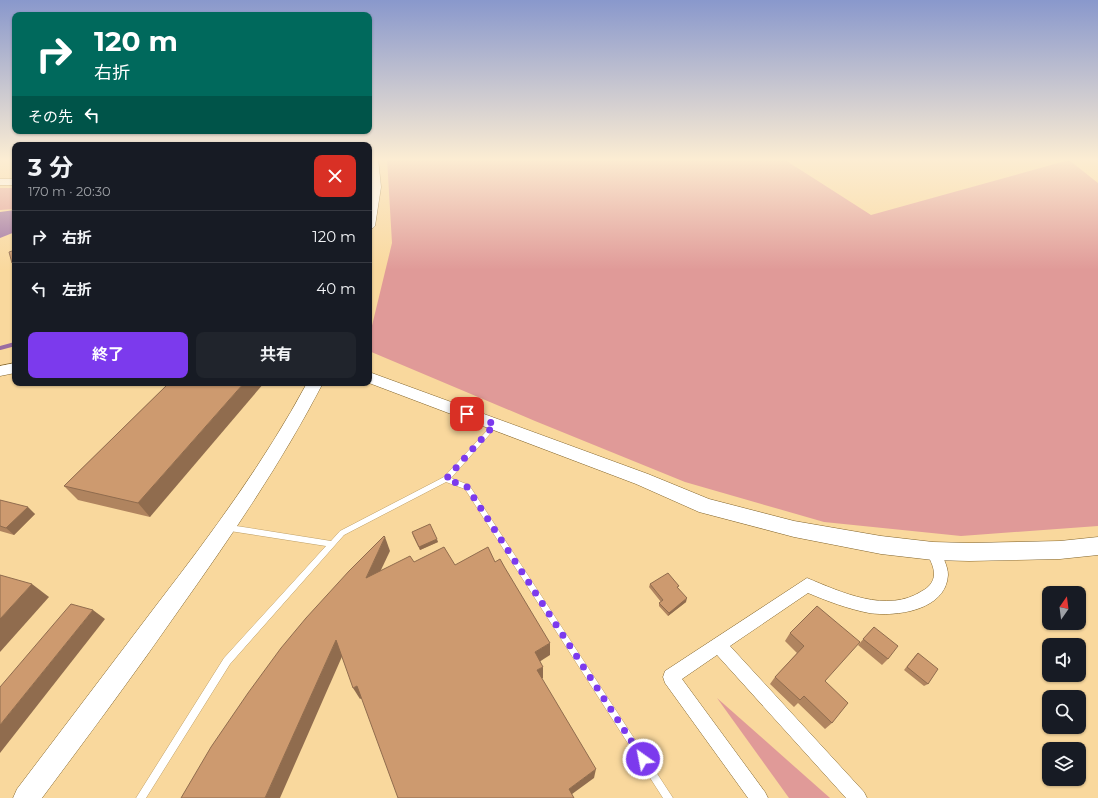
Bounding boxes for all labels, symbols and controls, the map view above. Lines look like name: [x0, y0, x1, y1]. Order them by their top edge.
text: 120 m: [94, 24, 178, 58]
icon: right: [28, 28, 80, 80]
text: 右折: [94, 62, 130, 84]
icon: left: [81, 104, 103, 126]
text: その先: [28, 107, 73, 126]
text: 3 分: [28, 153, 73, 182]
button: close: [314, 155, 356, 197]
text: 170 m · 20:30: [28, 183, 111, 199]
icon: right: [28, 226, 50, 248]
text: 120 m: [312, 227, 356, 246]
text: 右折: [62, 228, 92, 247]
icon: left: [28, 278, 50, 300]
text: 40 m: [316, 279, 356, 298]
text: 左折: [62, 280, 92, 299]
button: 終了: [28, 332, 188, 378]
button: 共有: [196, 332, 356, 378]
pin: [450, 397, 484, 431]
icon: arrive: [456, 403, 478, 425]
north arrow: [1042, 586, 1086, 630]
map controls: [1042, 586, 1086, 786]
button: sound: [1042, 638, 1086, 682]
button: search: [1042, 690, 1086, 734]
position arrow: [622, 738, 664, 780]
button: layers: [1042, 742, 1086, 786]

